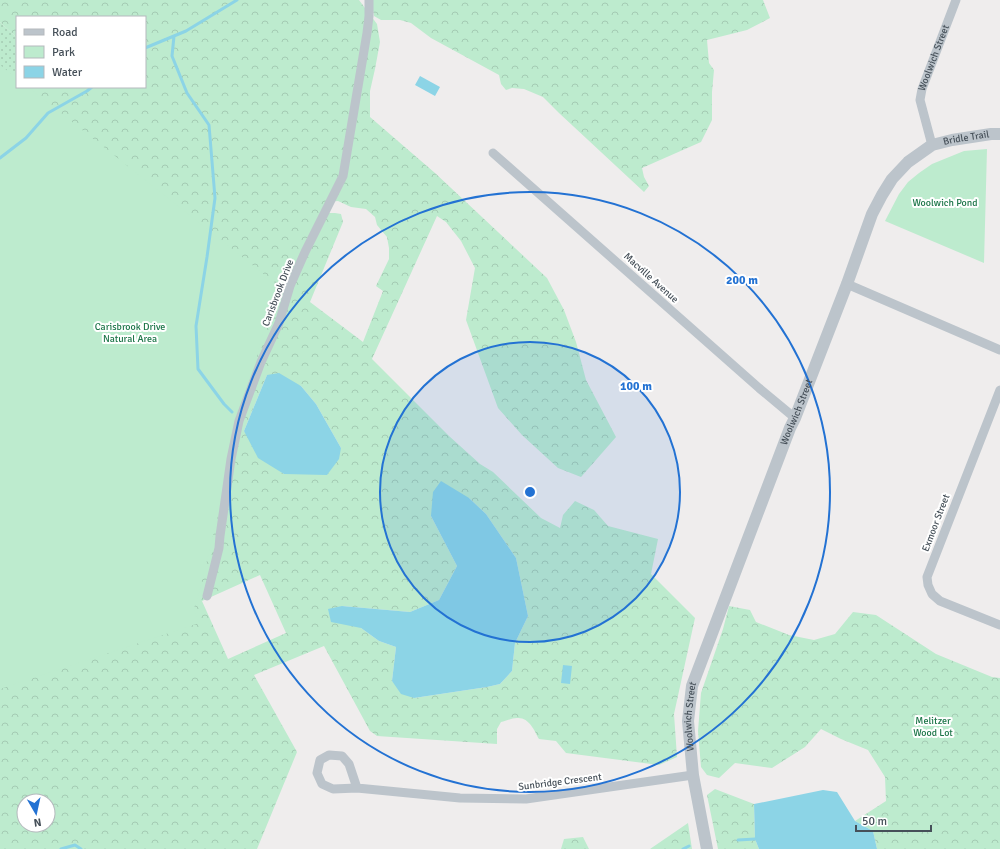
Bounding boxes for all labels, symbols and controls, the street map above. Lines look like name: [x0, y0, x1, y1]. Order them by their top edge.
legend: [16, 16, 146, 88]
street label: Woolwich Street: [916, 23, 952, 93]
text: Road: [52, 25, 78, 40]
text: Park: [52, 45, 75, 60]
text: Water: [52, 65, 83, 80]
street label: Bridle Trail: [942, 128, 990, 148]
park label: Woolwich Pond: [912, 197, 978, 209]
street label: Macville Avenue: [621, 250, 681, 306]
street label: Carisbrook Drive: [260, 258, 296, 328]
text: 200 m: [726, 273, 758, 288]
park label: Carisbrook Drive Natural Area: [95, 321, 165, 345]
street label: Woolwich Street: [778, 377, 816, 447]
text: 100 m: [620, 379, 652, 394]
centre of rings: [523, 485, 537, 499]
street label: Exmoor Street: [920, 492, 953, 553]
street label: Woolwich Street: [682, 679, 699, 752]
park label: Melitzer Wood Lot: [913, 715, 953, 739]
street label: Sunbridge Crescent: [518, 771, 603, 793]
north arrow: [16, 793, 56, 833]
scale bar: [856, 807, 931, 833]
text: 50 m: [862, 814, 887, 829]
text: N: [33, 815, 42, 829]

